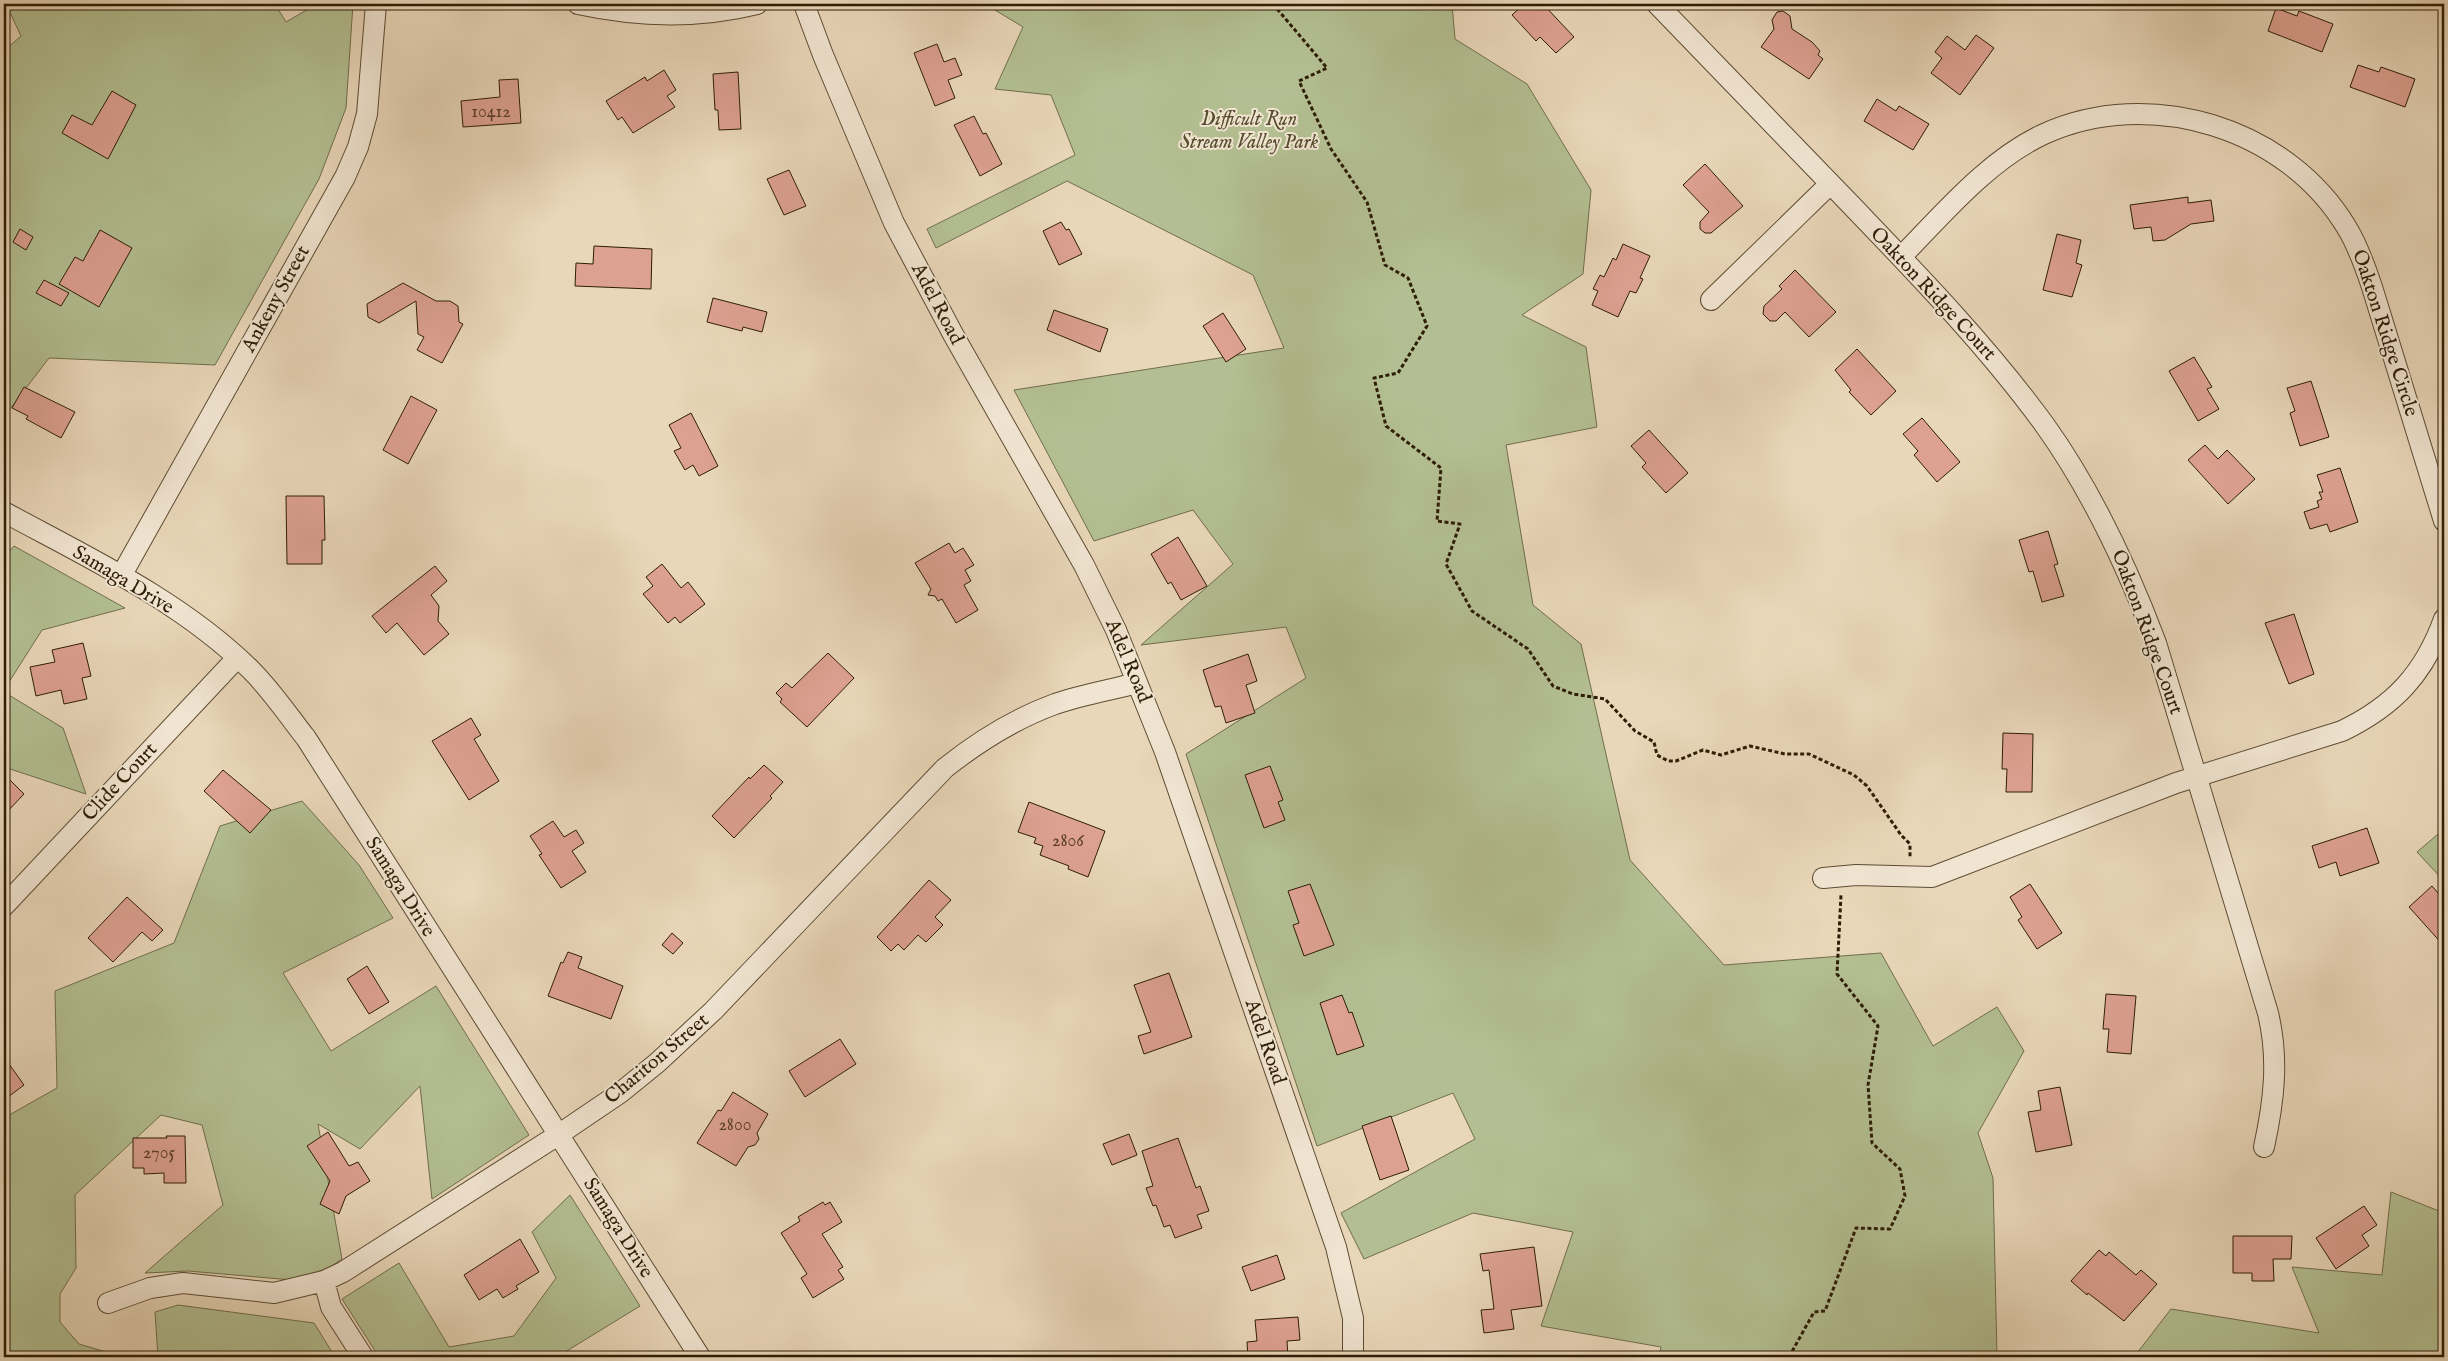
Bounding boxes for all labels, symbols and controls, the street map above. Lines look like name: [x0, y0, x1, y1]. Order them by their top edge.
house number: 10412: [471, 101, 511, 124]
park label: Difficult Run Stream Valley Park: [1180, 107, 1318, 155]
street label: Oakton Ridge Court: [1865, 222, 2001, 366]
street label: Ankeny Street: [236, 241, 316, 358]
street label: Oakton Ridge Circle: [2346, 246, 2424, 420]
street label: Adel Road: [905, 258, 969, 349]
street label: Samaga Drive: [68, 540, 178, 620]
street label: Oakton Ridge Court: [2106, 546, 2188, 718]
street label: Adel Road: [1099, 614, 1157, 707]
street label: Clide Court: [77, 737, 163, 827]
house number: 2806: [1052, 830, 1084, 853]
street label: Samaga Drive: [359, 832, 441, 942]
street label: Adel Road: [1238, 995, 1291, 1088]
street label: Chariton Street: [600, 1008, 714, 1110]
house number: 2800: [718, 1114, 752, 1137]
house number: 2705: [143, 1142, 175, 1165]
street label: Samaga Drive: [577, 1173, 659, 1283]

